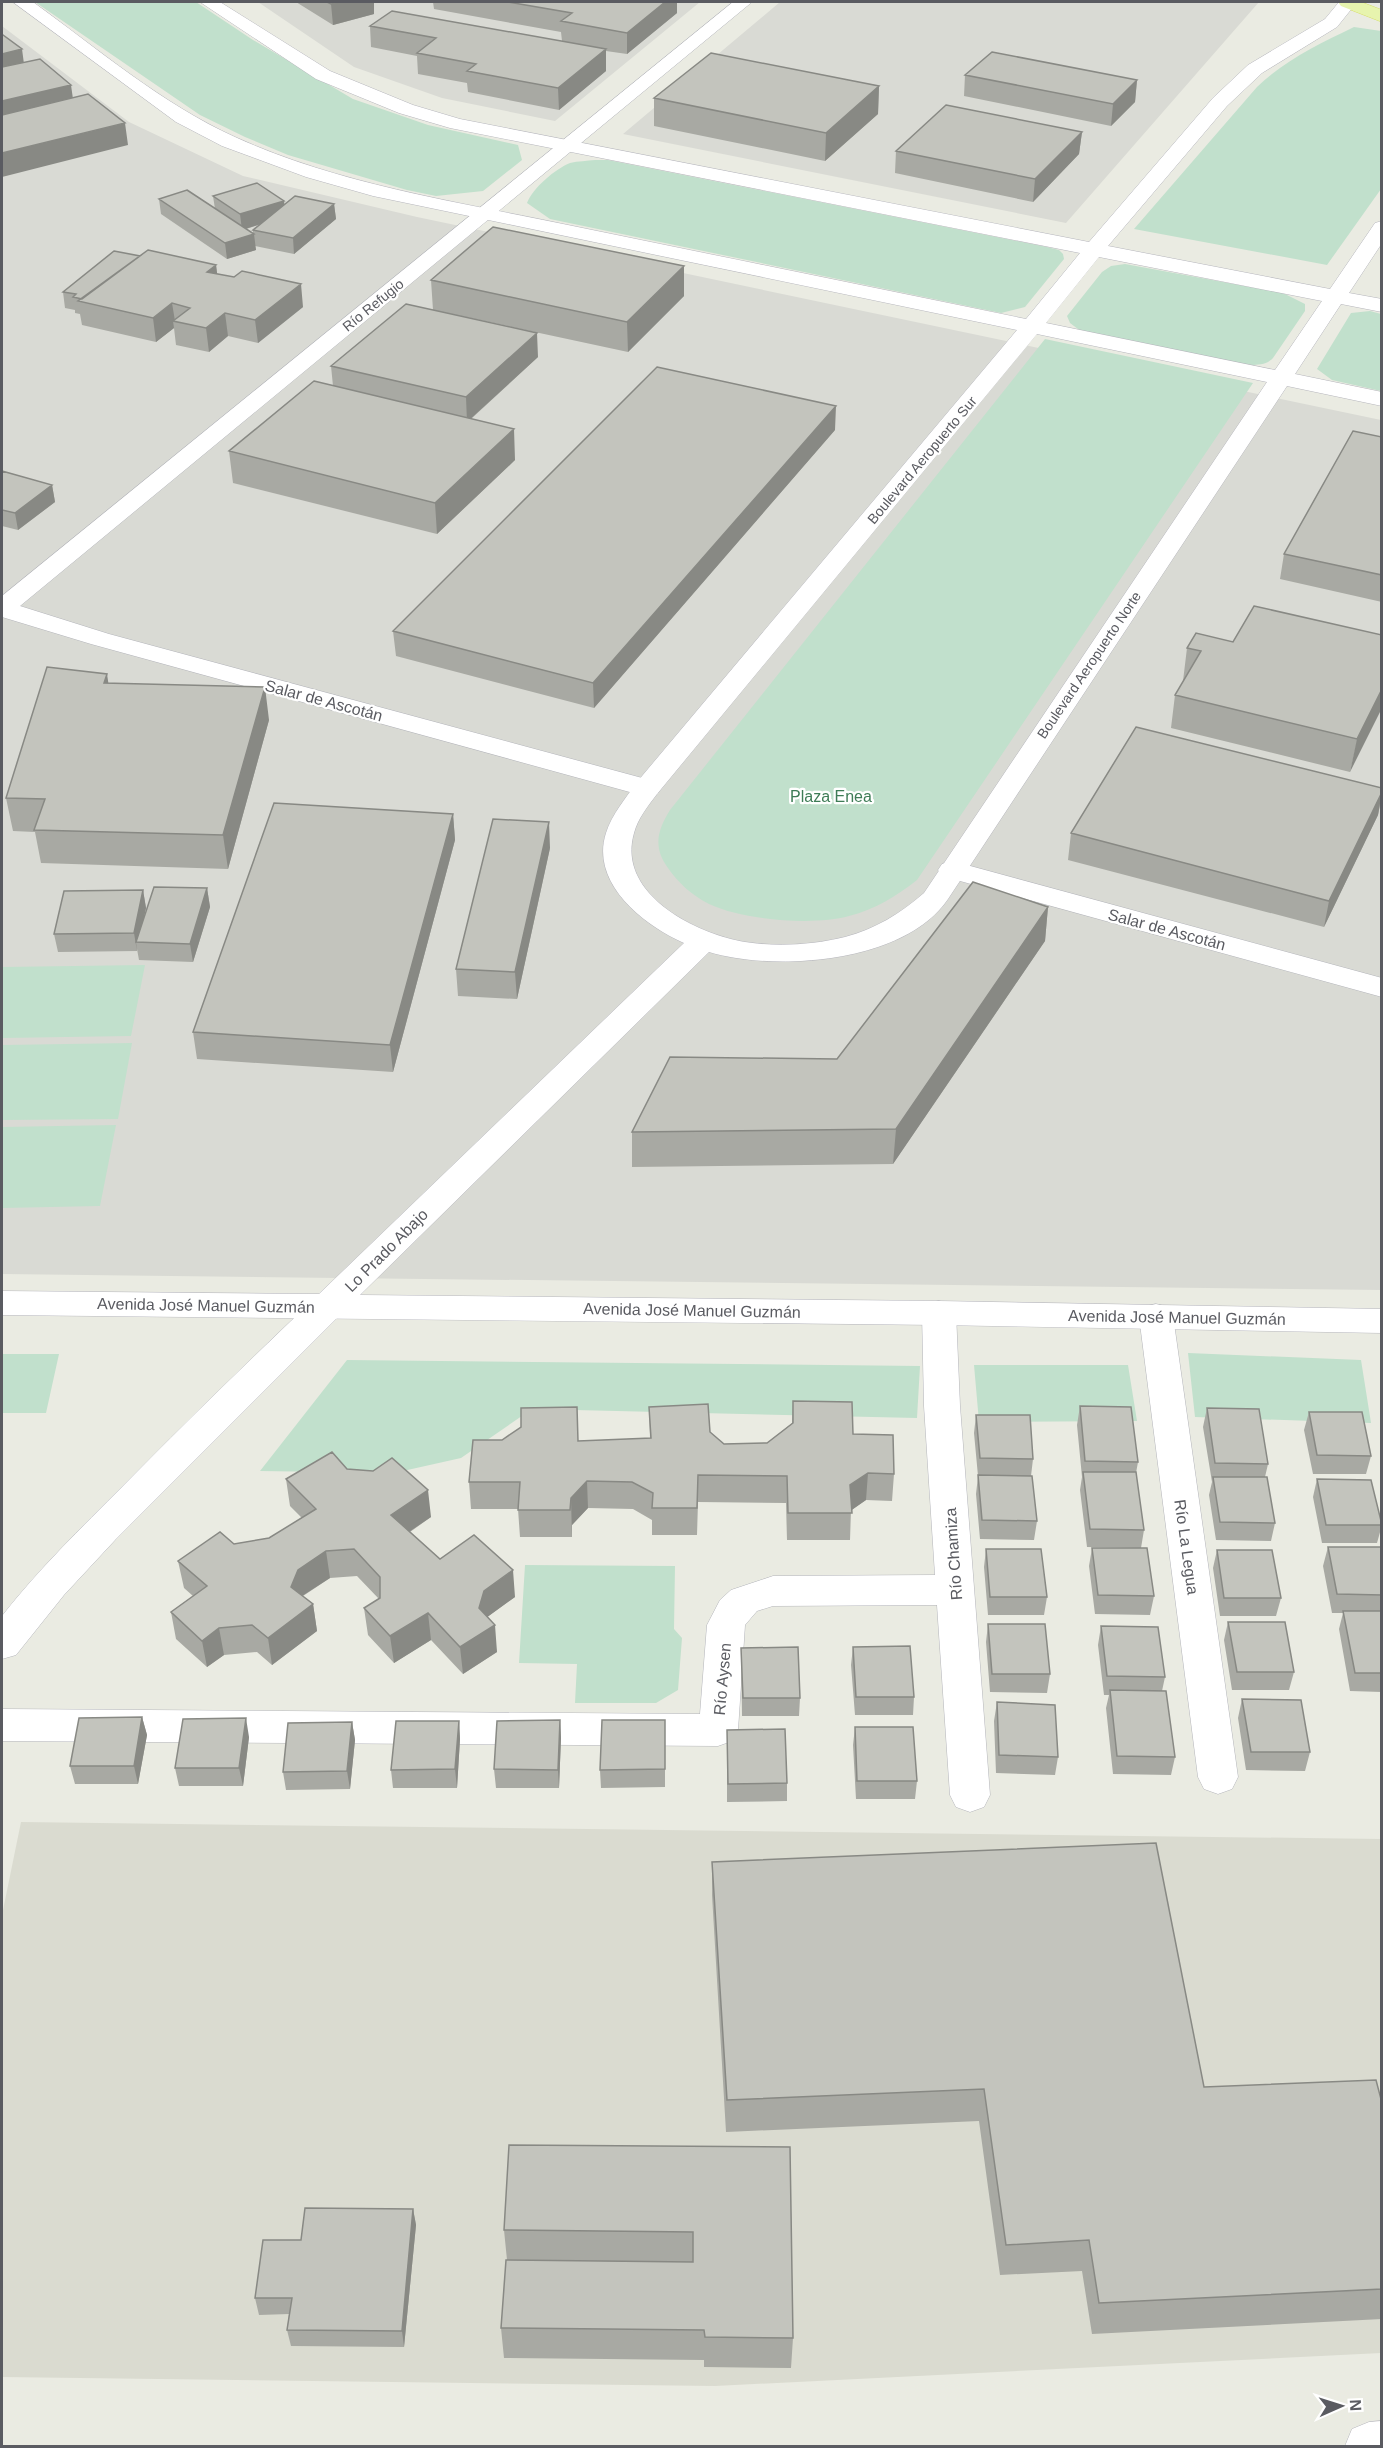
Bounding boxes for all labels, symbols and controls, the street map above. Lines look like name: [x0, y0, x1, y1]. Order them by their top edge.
street label: Río Refugio: [339, 275, 407, 334]
street label: Boulevard Aeropuerto Sur: [864, 393, 980, 527]
street label: Boulevard Aeropuerto Norte: [1034, 588, 1144, 741]
street label: Salar de Ascotán: [263, 677, 384, 724]
park label: Plaza Enea: [790, 788, 872, 805]
street label: Salar de Ascotán: [1106, 906, 1227, 953]
street label: Lo Prado Abajo: [342, 1206, 431, 1295]
street label: Avenida José Manuel Guzmán: [97, 1295, 315, 1316]
street label: Avenida José Manuel Guzmán: [583, 1300, 801, 1321]
street label: Avenida José Manuel Guzmán: [1068, 1307, 1286, 1328]
street label: Río La Legua: [1171, 1498, 1202, 1596]
street label: Río Chamiza: [942, 1507, 965, 1601]
street label: Río Aysen: [711, 1642, 734, 1716]
north arrow: [1311, 2376, 1371, 2436]
text: N: [1347, 2399, 1364, 2411]

